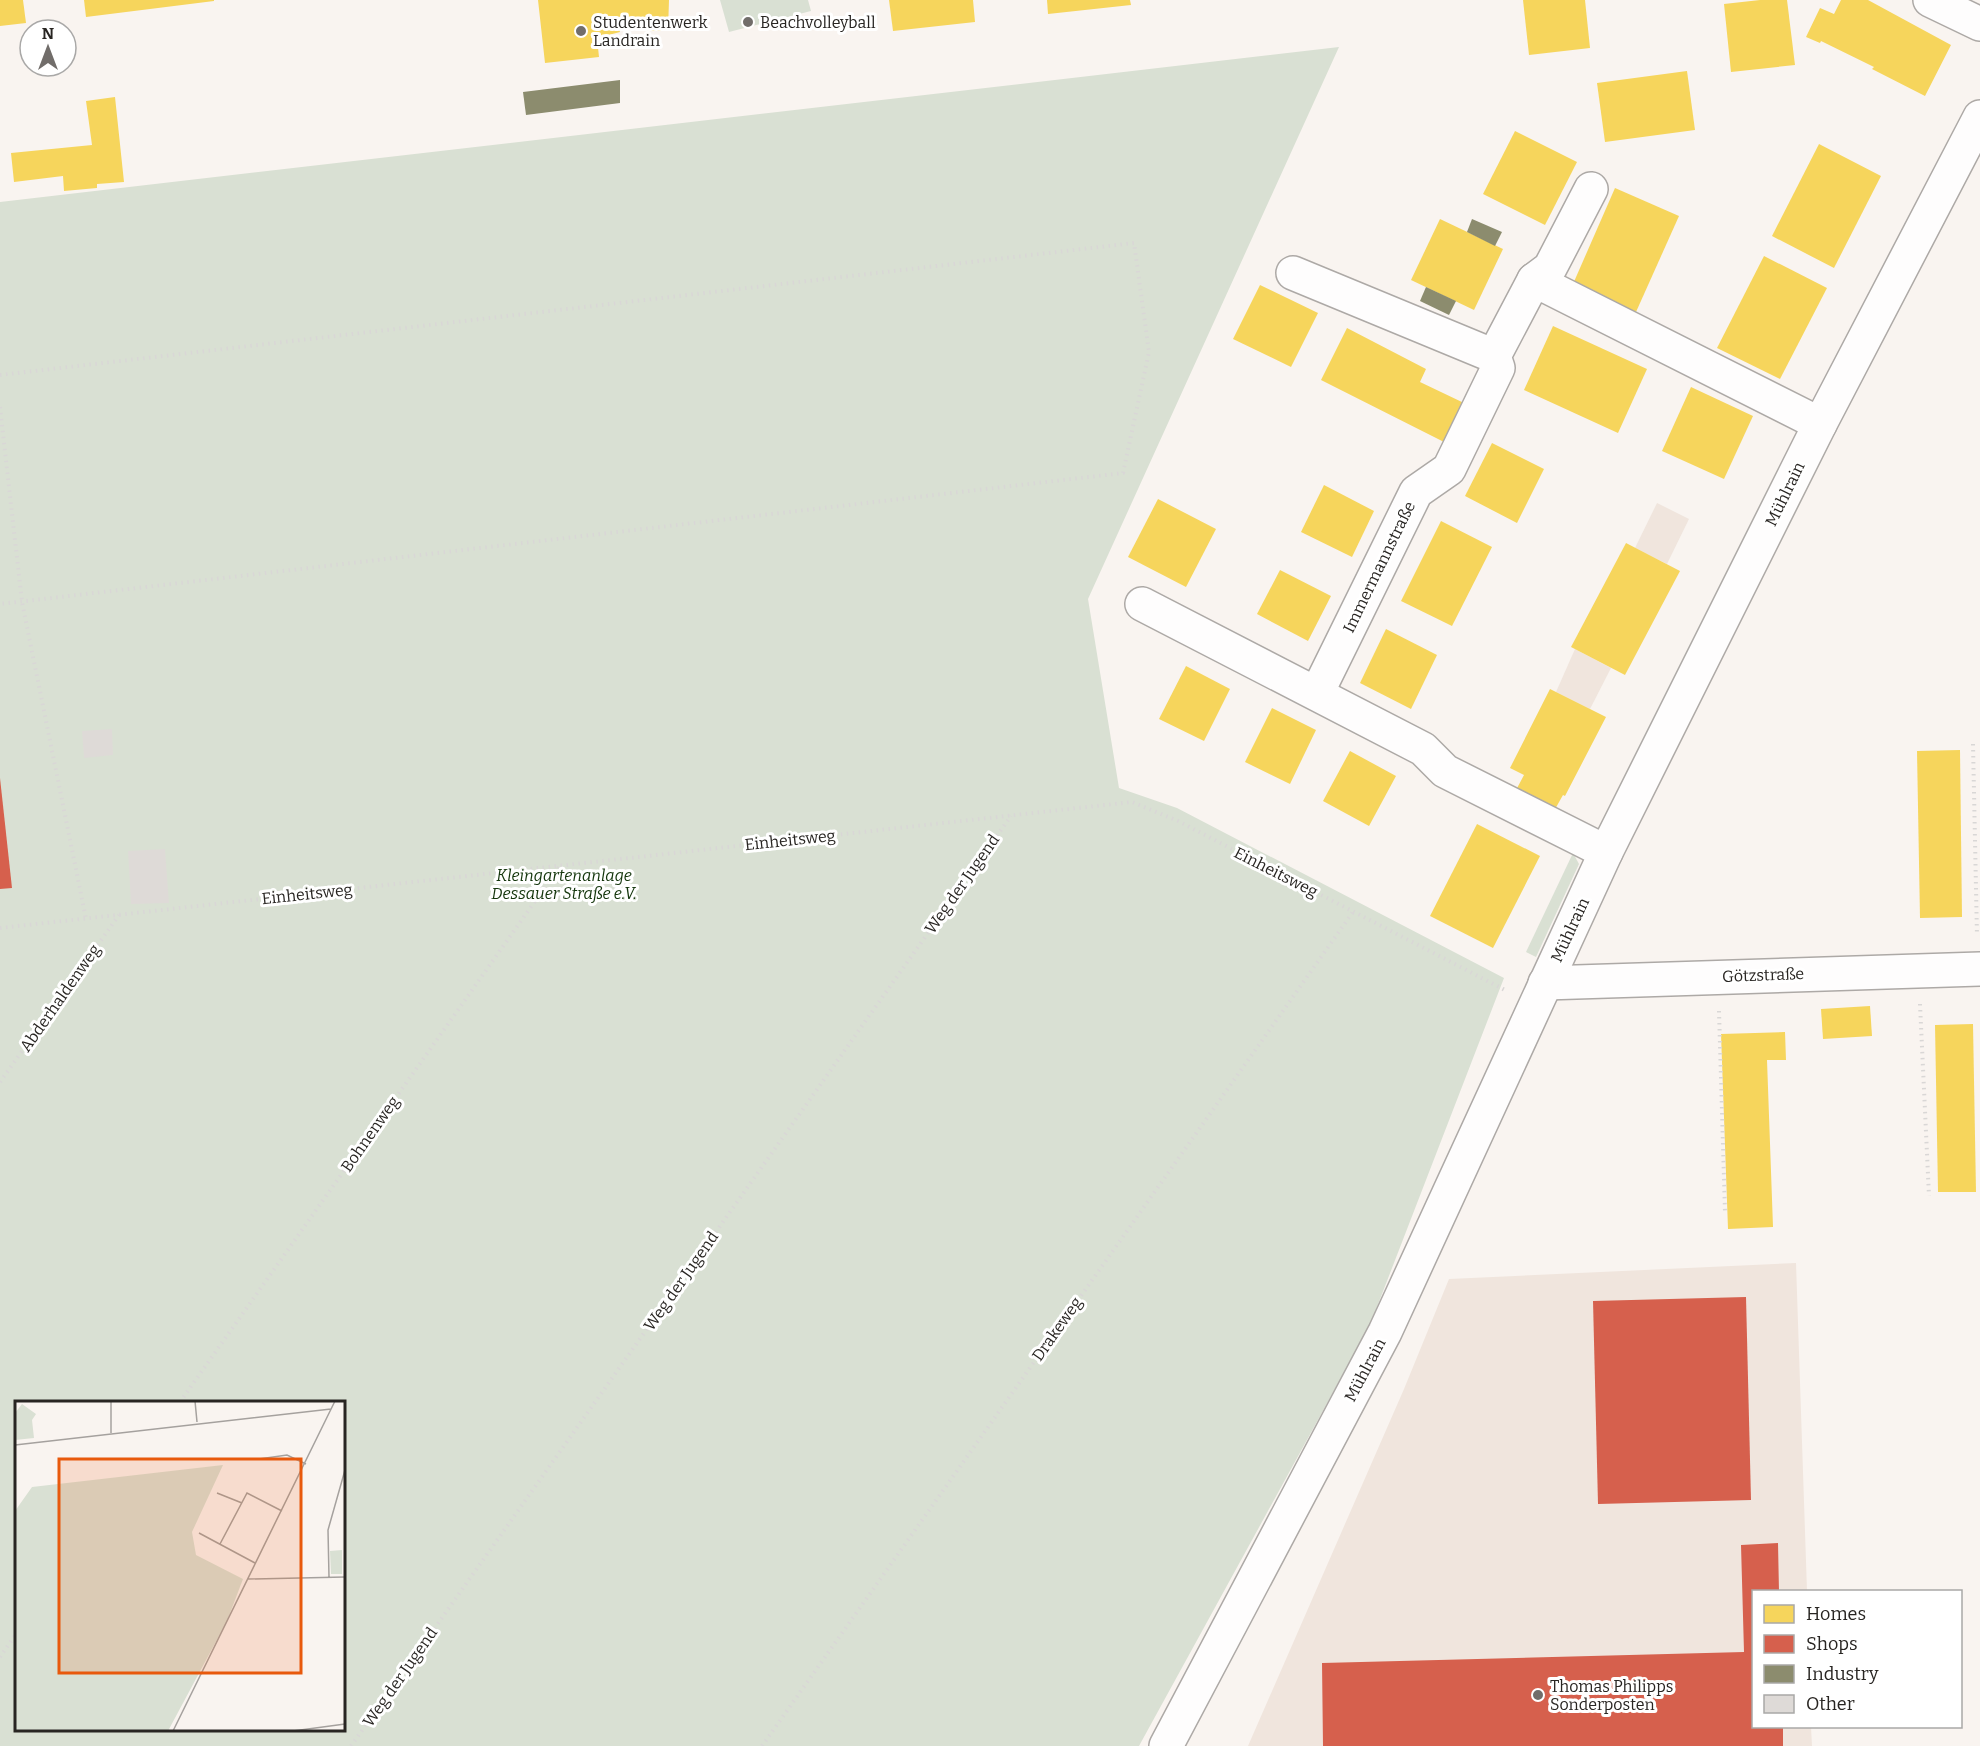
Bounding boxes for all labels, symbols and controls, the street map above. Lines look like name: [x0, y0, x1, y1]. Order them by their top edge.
place label: Studentenwerk Landrain: [593, 13, 708, 50]
place label: Beachvolleyball: [760, 13, 876, 32]
marker: Beachvolleyball: [741, 15, 755, 29]
north arrow: [18, 18, 78, 78]
text: N: [42, 24, 54, 43]
marker: Studentenwerk Landrain: [574, 24, 588, 38]
street label: Mühlrain: [1761, 459, 1809, 529]
street label: Immermannstraße: [1339, 498, 1419, 636]
street label: Einheitsweg: [744, 826, 836, 854]
street label: Weg der Jugend: [921, 830, 1004, 937]
street label: Einheitsweg: [1231, 843, 1321, 901]
park label: Kleingartenanlage Dessauer Straße e.V.: [491, 866, 637, 903]
street label: Einheitsweg: [261, 880, 353, 908]
street label: Mühlrain: [1547, 895, 1593, 965]
street label: Abderhaldenweg: [16, 941, 104, 1055]
street label: Götzstraße: [1722, 964, 1804, 986]
street label: Bohnenweg: [337, 1092, 403, 1176]
street label: Weg der Jugend: [640, 1227, 723, 1334]
street label: Drakeweg: [1028, 1293, 1086, 1365]
street label: Mühlrain: [1340, 1335, 1390, 1405]
inset map: [15, 1401, 345, 1731]
legend: [1752, 1590, 1962, 1728]
text: Homes: [1806, 1603, 1866, 1625]
street label: Weg der Jugend: [359, 1623, 442, 1730]
text: Shops: [1806, 1633, 1858, 1655]
text: Industry: [1806, 1663, 1879, 1685]
place label: Thomas Philipps Sonderposten: [1550, 1677, 1673, 1714]
marker: Thomas Philipps Sonderposten: [1531, 1688, 1545, 1702]
text: Other: [1806, 1693, 1855, 1715]

